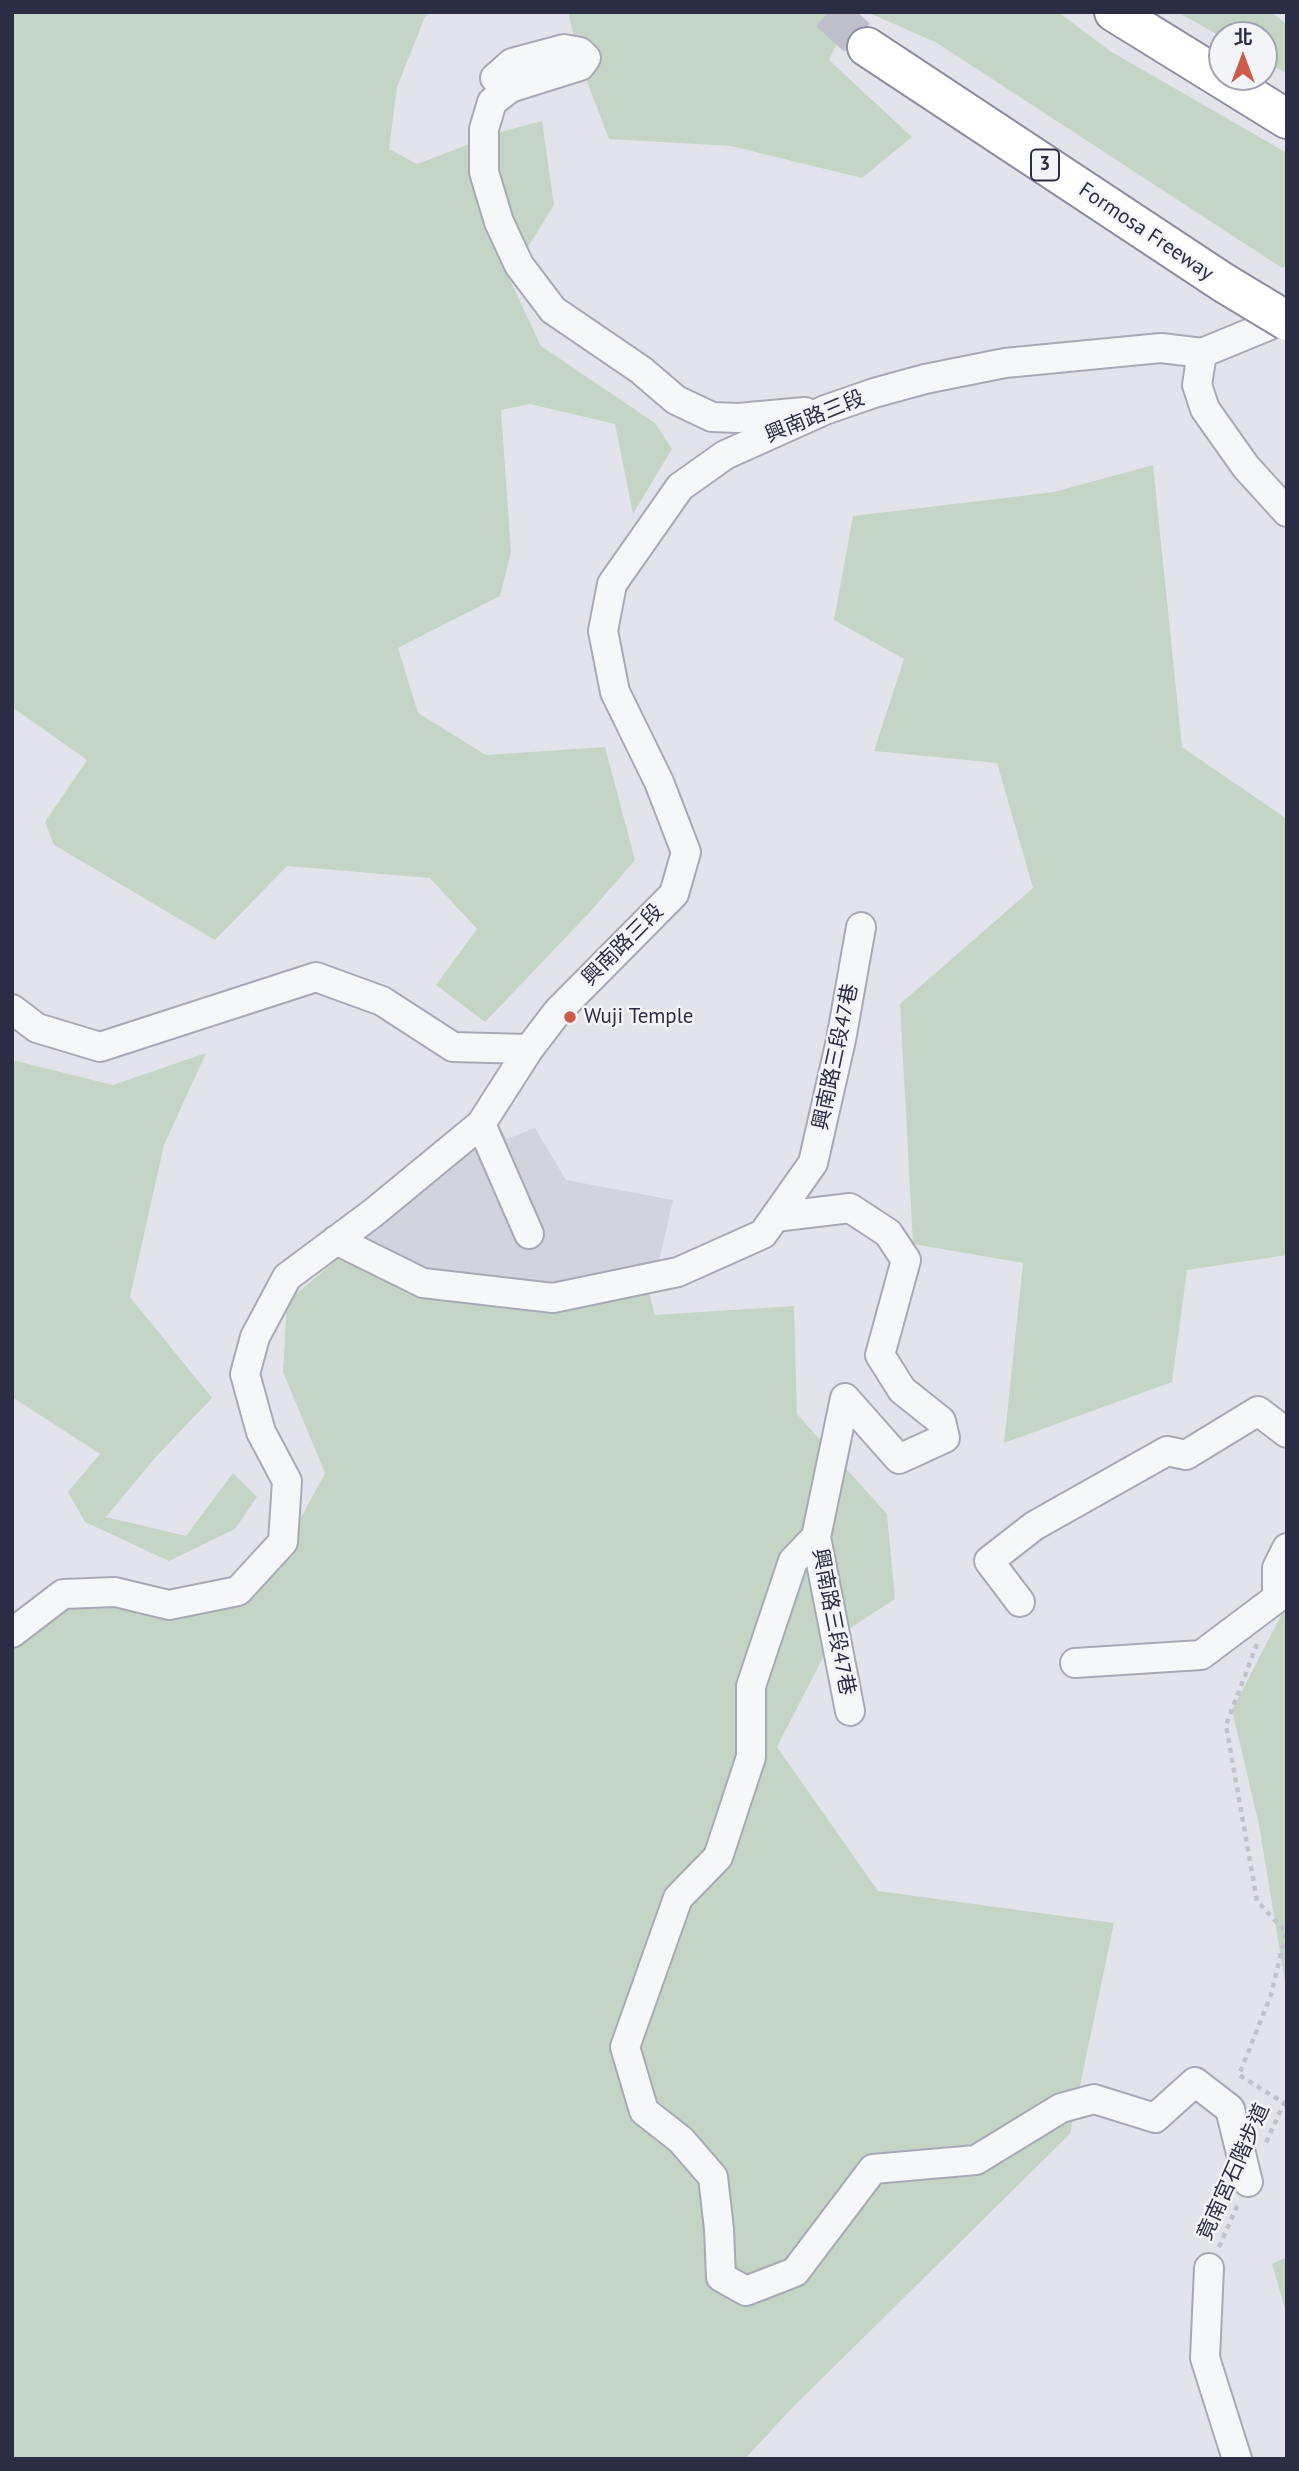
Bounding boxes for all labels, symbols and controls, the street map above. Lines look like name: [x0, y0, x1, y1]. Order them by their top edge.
north arrow: [1208, 21, 1278, 91]
text: 北: [1233, 25, 1253, 49]
road number: 3: [1031, 150, 1059, 181]
street label: Formosa Freeway: [1074, 178, 1218, 286]
street label: 興南路三段: [762, 386, 868, 448]
street label: 興南路三段: [577, 899, 669, 991]
street label: 興南路三段47巷: [808, 982, 864, 1132]
place label: Wuji Temple: [584, 1004, 694, 1030]
marker: Wuji Temple: [562, 1009, 578, 1025]
street label: 興南路三段47巷: [806, 1547, 860, 1697]
street label: 竟南宮石階步道: [1193, 2100, 1275, 2244]

